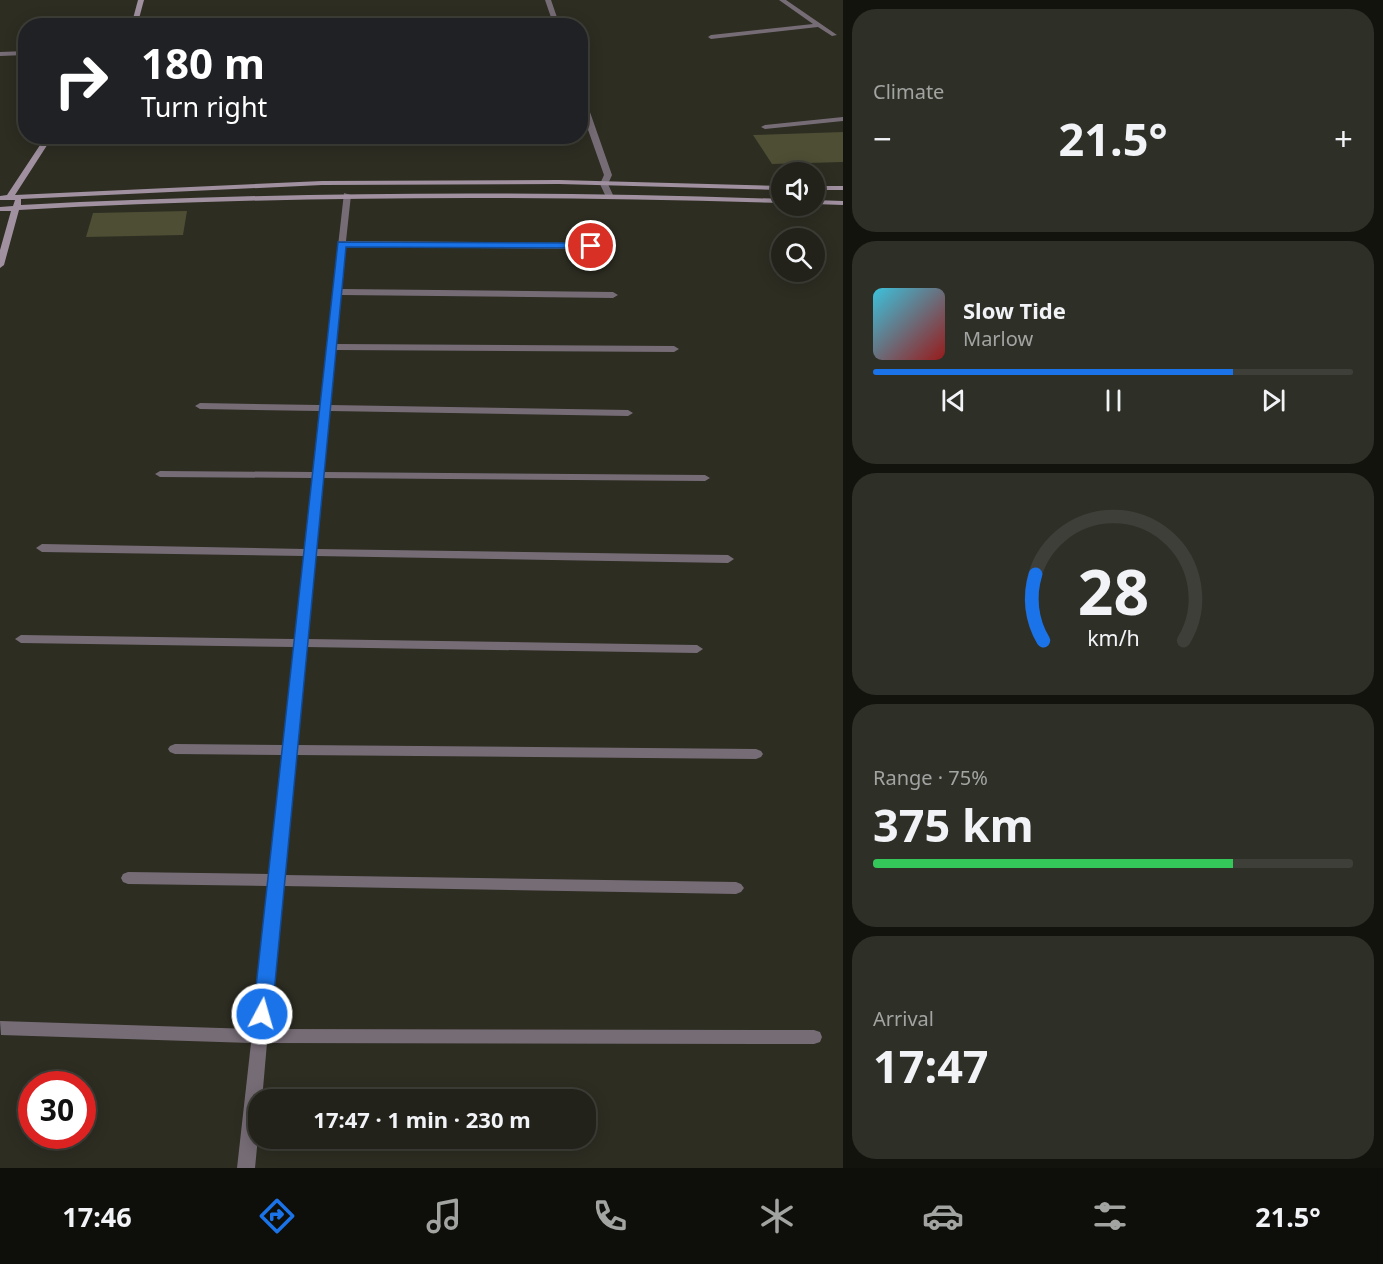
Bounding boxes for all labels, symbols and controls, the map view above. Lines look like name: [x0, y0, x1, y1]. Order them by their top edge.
text: 180 m: [141, 34, 265, 91]
icon: right: [42, 42, 120, 120]
text: Climate: [873, 78, 944, 105]
text: Turn right: [141, 88, 267, 125]
text: 21.5°: [1059, 108, 1167, 169]
text: −: [873, 116, 892, 161]
text: +: [1334, 116, 1353, 161]
map controls: [771, 162, 825, 282]
button: sound: [771, 162, 825, 216]
pin: [565, 220, 616, 271]
button: search: [771, 228, 825, 282]
icon: arrive: [574, 229, 607, 262]
text: Slow Tide: [963, 295, 1066, 325]
text: Marlow: [963, 325, 1033, 352]
icon: previous: [937, 384, 970, 417]
icon: pause: [1097, 384, 1130, 417]
icon: next: [1257, 384, 1290, 417]
text: 28: [1077, 548, 1149, 633]
text: km/h: [1087, 623, 1139, 652]
text: Range · 75%: [873, 764, 988, 791]
text: 375 km: [873, 794, 1034, 855]
position arrow: [230, 982, 294, 1046]
text: Arrival: [873, 1005, 934, 1032]
text: 17:47: [873, 1035, 989, 1096]
speed limit sign: 30: [18, 1071, 96, 1149]
text: 17:47 · 1 min · 230 m: [313, 1104, 531, 1134]
icon: directions: [256, 1195, 298, 1237]
icon: music: [423, 1195, 465, 1237]
icon: phone: [589, 1195, 631, 1237]
icon: climate: [756, 1195, 798, 1237]
icon: car: [922, 1195, 964, 1237]
icon: filters: [1089, 1195, 1131, 1237]
text: 17:46: [62, 1198, 132, 1235]
text: 21.5°: [1255, 1198, 1321, 1235]

